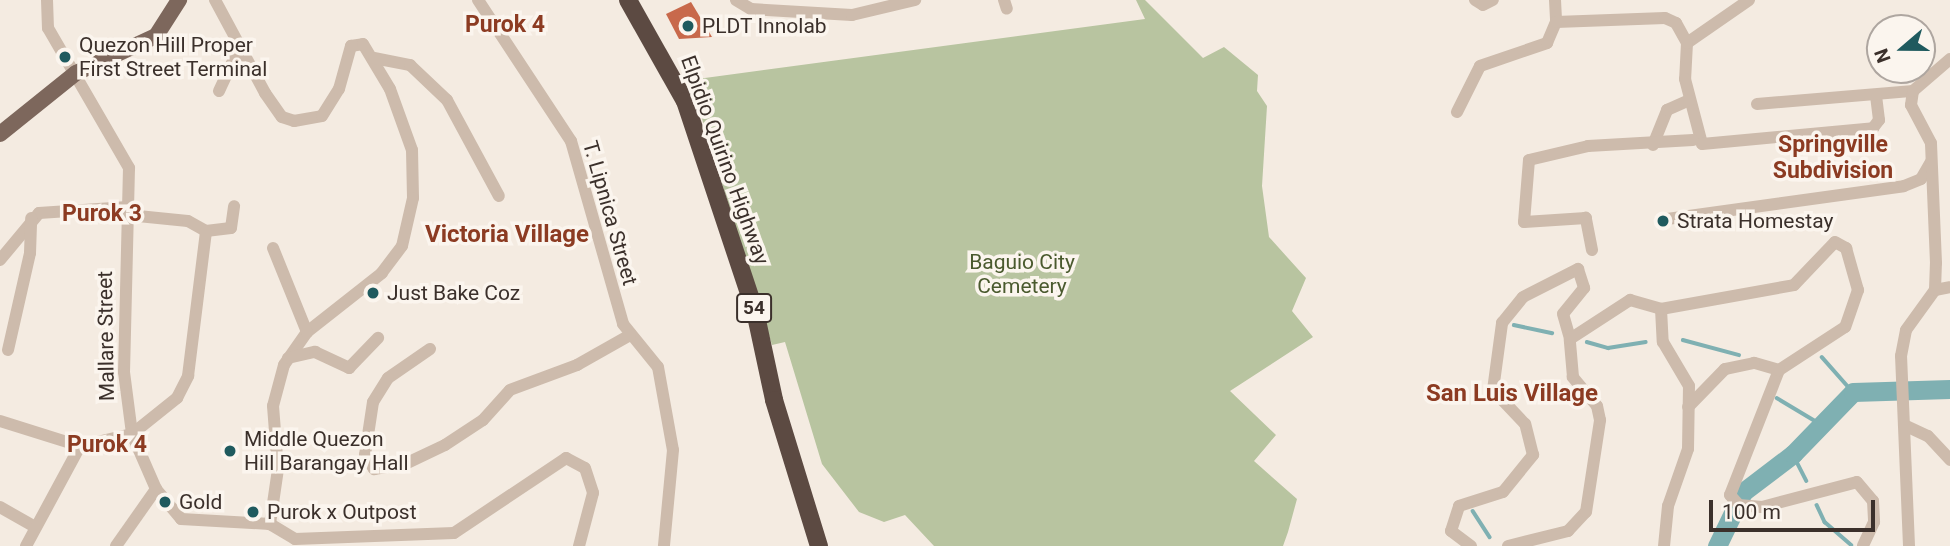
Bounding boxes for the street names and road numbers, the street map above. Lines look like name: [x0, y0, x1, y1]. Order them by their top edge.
street label: Elpidio Quirino Highway: [675, 52, 775, 268]
street label: T. Lipnica Street: [577, 138, 643, 288]
street label: Mallare Street: [92, 271, 120, 401]
road number: 54: [735, 292, 773, 324]

